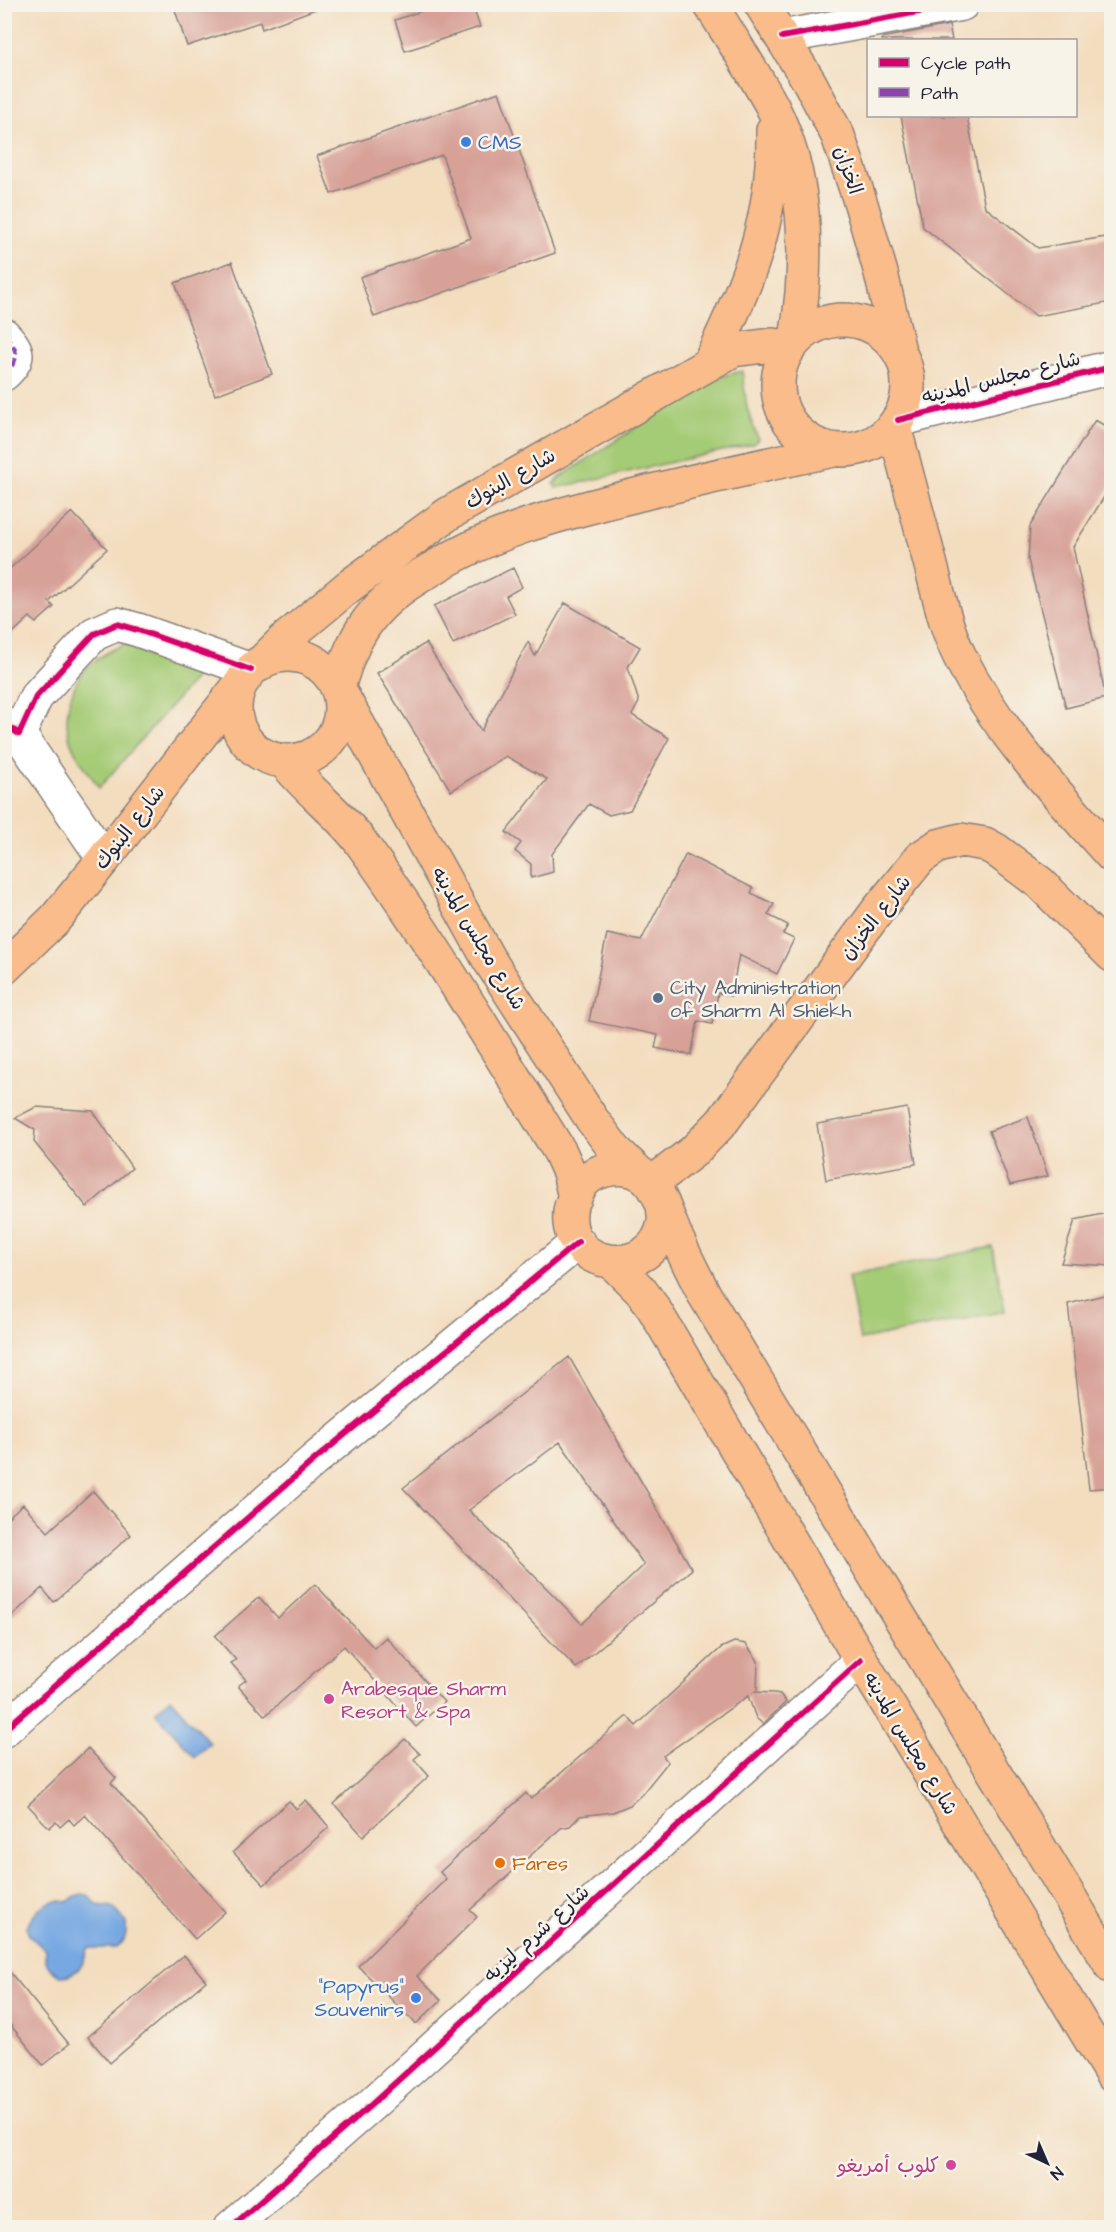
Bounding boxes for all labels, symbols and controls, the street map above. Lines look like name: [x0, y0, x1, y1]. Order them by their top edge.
legend: [867, 39, 1077, 117]
text: Cycle path: [921, 51, 1010, 77]
text: Path: [921, 81, 958, 106]
place label: CMS: [478, 129, 522, 157]
marker: CMS: [459, 135, 473, 149]
street label: الخزان: [827, 142, 869, 198]
street label: شارع مجلس المدينه: [919, 345, 1084, 411]
street label: شارع البنوك: [460, 442, 561, 516]
street label: شارع البنوك: [88, 779, 172, 876]
street label: شارع مجلس المدينه: [424, 862, 532, 1015]
street label: شارع الخزان: [834, 869, 918, 966]
place label: City Administration of Sharm Al Shiekh: [670, 974, 852, 1025]
marker: City Administration of Sharm Al Shiekh: [651, 991, 665, 1005]
street label: شارع مجلس المدينه: [856, 1667, 964, 1820]
place label: Arabesque Sharm Resort & Spa: [341, 1675, 506, 1726]
marker: Arabesque Sharm Resort & Spa: [322, 1692, 336, 1706]
place label: Fares: [512, 1850, 568, 1878]
marker: Fares: [493, 1856, 507, 1870]
street label: شارع شرم ليزيه: [477, 1878, 597, 1990]
place label: "Papyrus" Souvenirs: [314, 1973, 404, 2024]
marker: "Papyrus" Souvenirs: [409, 1991, 423, 2005]
north arrow: [1017, 2133, 1077, 2193]
place label: كلوب أمريغو: [836, 2152, 939, 2180]
marker: كلوب أمريغو: [944, 2158, 958, 2172]
text: N: [1045, 2162, 1068, 2184]

